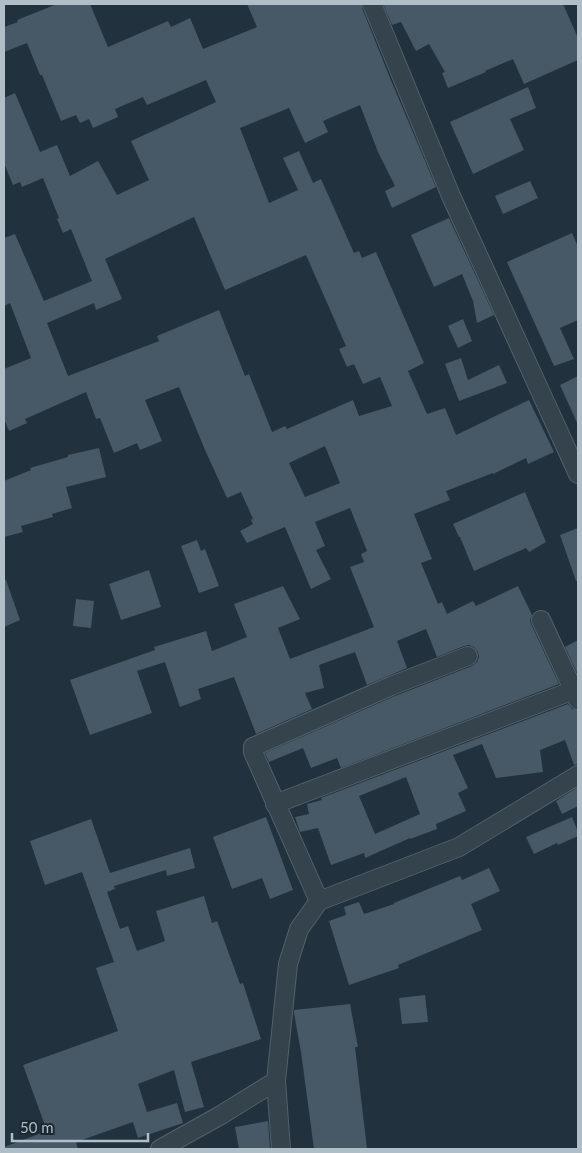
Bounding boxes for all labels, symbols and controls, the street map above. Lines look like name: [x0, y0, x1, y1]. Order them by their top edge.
scale bar: [12, 1110, 149, 1142]
text: 50 m: [20, 1118, 54, 1136]

